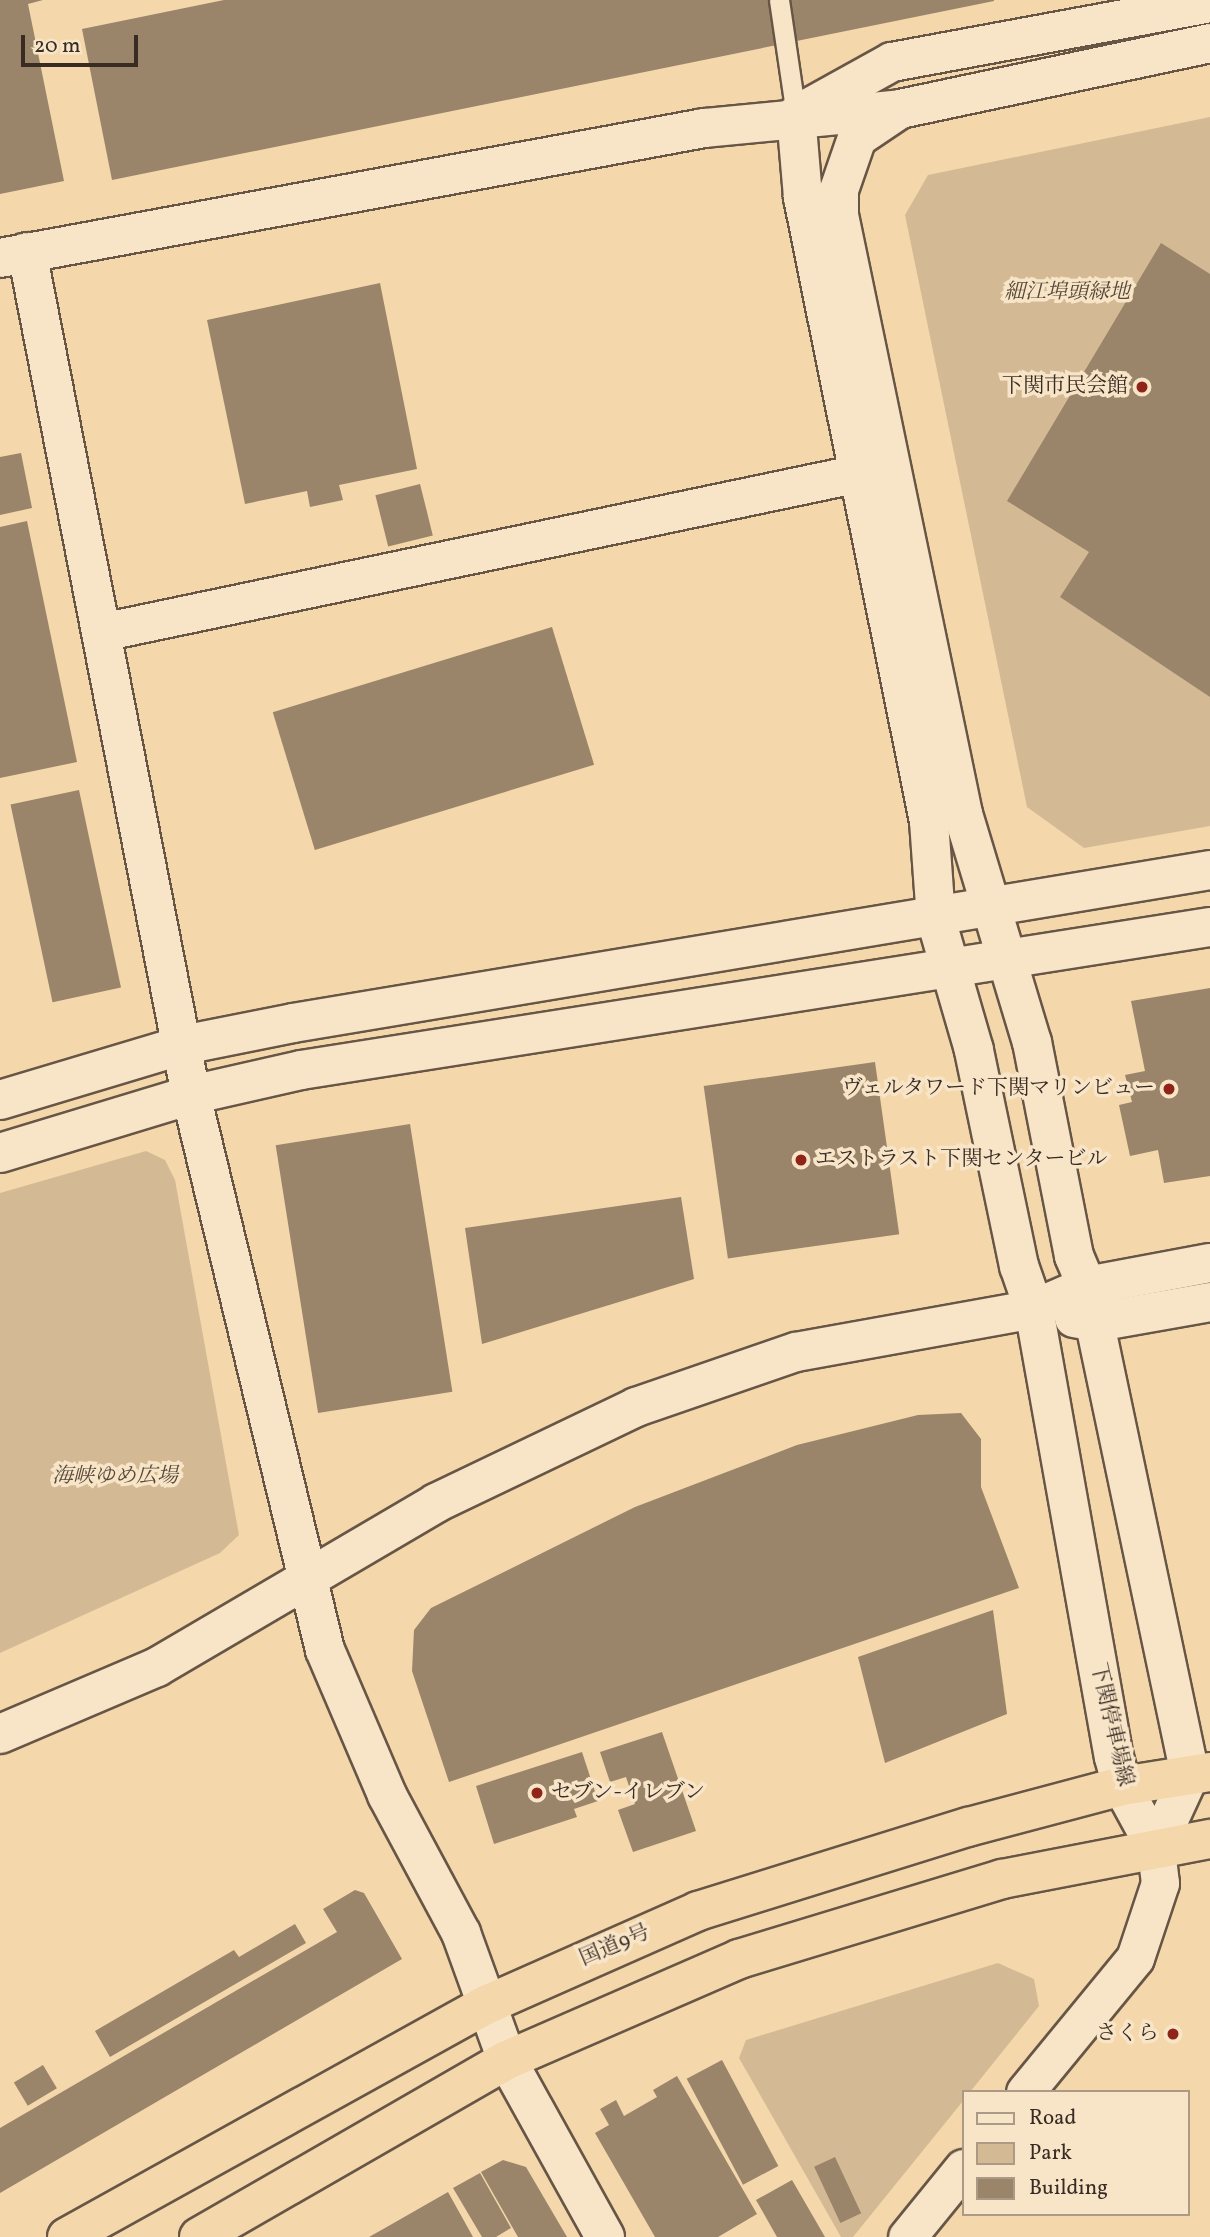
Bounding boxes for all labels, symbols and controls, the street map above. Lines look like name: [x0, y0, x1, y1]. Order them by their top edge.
scale bar: [24, 21, 142, 65]
text: 20 m: [34, 32, 80, 61]
park label: 細江埠頭緑地: [1004, 280, 1130, 306]
place label: 下関市民会館: [1002, 374, 1128, 400]
marker: 下関市民会館: [1134, 379, 1150, 395]
place label: ヴェルタワード下関マリンビュー: [840, 1076, 1155, 1102]
marker: ヴェルタワード下関マリンビュー: [1161, 1081, 1177, 1097]
place label: エストラスト下関センタービル: [815, 1147, 1109, 1173]
marker: エストラスト下関センタービル: [793, 1152, 809, 1168]
park label: 海峡ゆめ広場: [52, 1464, 178, 1490]
street label: 下関停車場線: [1085, 1661, 1137, 1789]
place label: セブン-イレブン: [551, 1780, 707, 1806]
marker: セブン-イレブン: [529, 1785, 545, 1801]
street label: 国道9号: [576, 1920, 654, 1972]
place label: さくら: [1096, 2021, 1159, 2047]
marker: さくら: [1165, 2026, 1181, 2042]
legend: [962, 2090, 1189, 2216]
text: Road: [1029, 2104, 1076, 2133]
text: Park: [1029, 2139, 1072, 2168]
text: Building: [1029, 2174, 1108, 2203]

